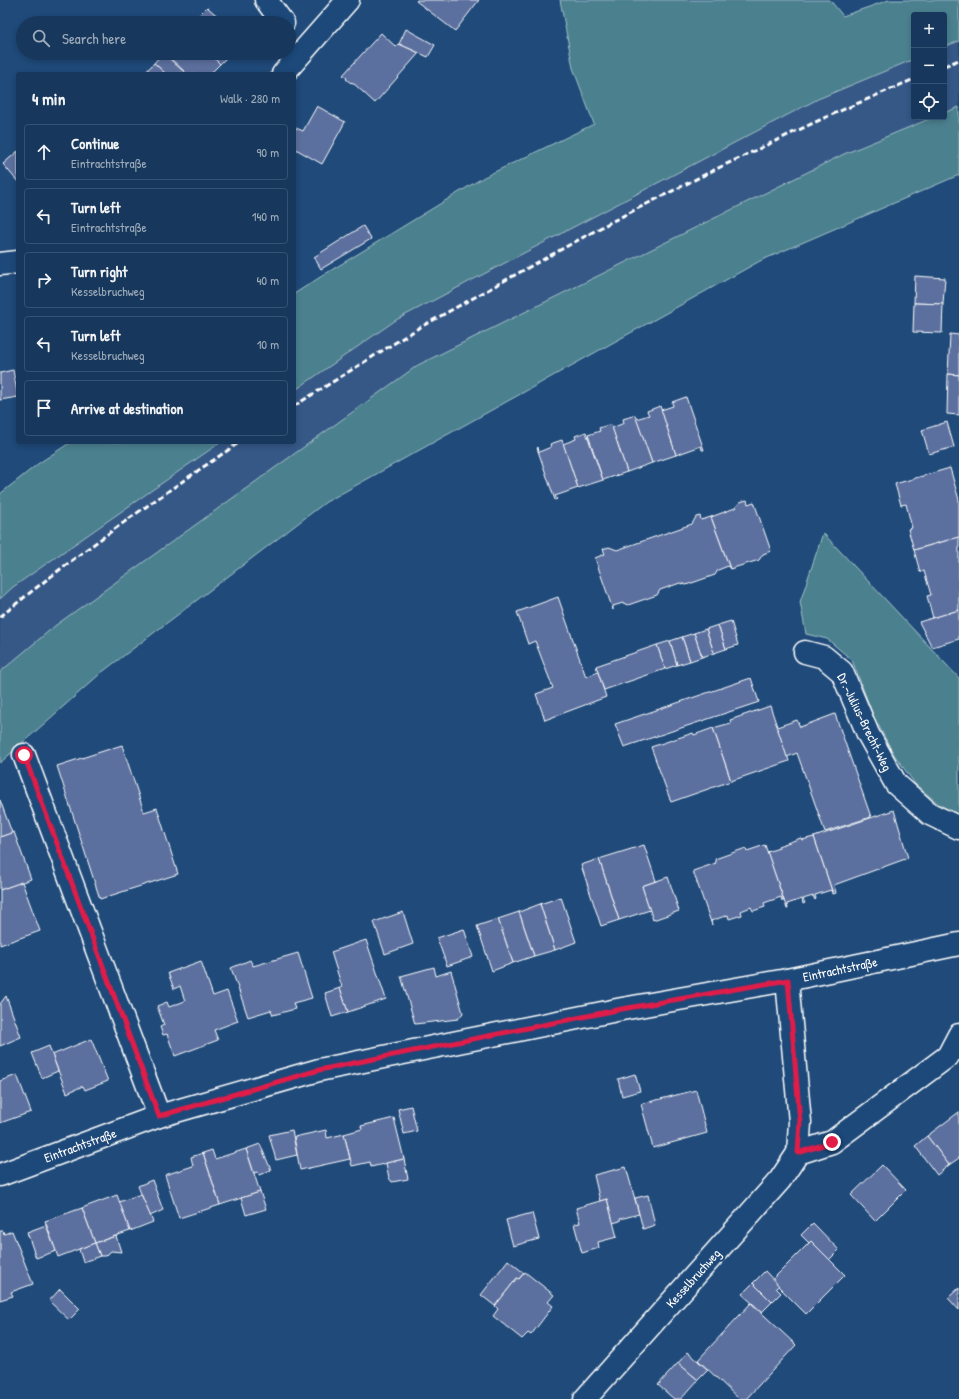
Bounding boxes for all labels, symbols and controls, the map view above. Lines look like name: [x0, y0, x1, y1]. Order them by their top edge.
map controls: [911, 12, 947, 120]
button: +: [911, 12, 947, 48]
search box: [16, 16, 296, 60]
icon: search: [30, 27, 52, 49]
text: Search here: [62, 28, 126, 49]
button: −: [911, 48, 947, 84]
button: locate: [911, 84, 947, 120]
text: 4 min: [32, 87, 65, 110]
text: Walk · 280 m: [220, 89, 280, 107]
text: Continue: [71, 133, 119, 154]
icon: ahead: [33, 141, 55, 163]
text: 90 m: [257, 143, 279, 161]
text: Eintrachtstraße: [71, 154, 147, 172]
text: Turn left: [71, 197, 121, 218]
icon: left: [33, 205, 55, 227]
text: 140 m: [252, 207, 279, 225]
text: Eintrachtstraße: [71, 218, 147, 236]
text: Turn right: [71, 261, 127, 282]
icon: right: [33, 269, 55, 291]
text: 40 m: [256, 271, 279, 289]
text: Kesselbruchweg: [71, 282, 145, 300]
text: Turn left: [71, 325, 121, 346]
icon: left: [33, 333, 55, 355]
text: 10 m: [257, 335, 279, 353]
text: Kesselbruchweg: [71, 346, 145, 364]
icon: arrive: [33, 397, 55, 419]
text: Arrive at destination: [71, 398, 183, 419]
street label: Dr.-Julius-Brecht-Weg: [833, 670, 897, 774]
route start: [15, 746, 33, 764]
street label: Eintrachtstraße: [801, 952, 879, 986]
street label: Eintrachtstraße: [41, 1124, 119, 1166]
route end: [823, 1133, 841, 1151]
street label: Kesselbruchweg: [662, 1244, 724, 1311]

